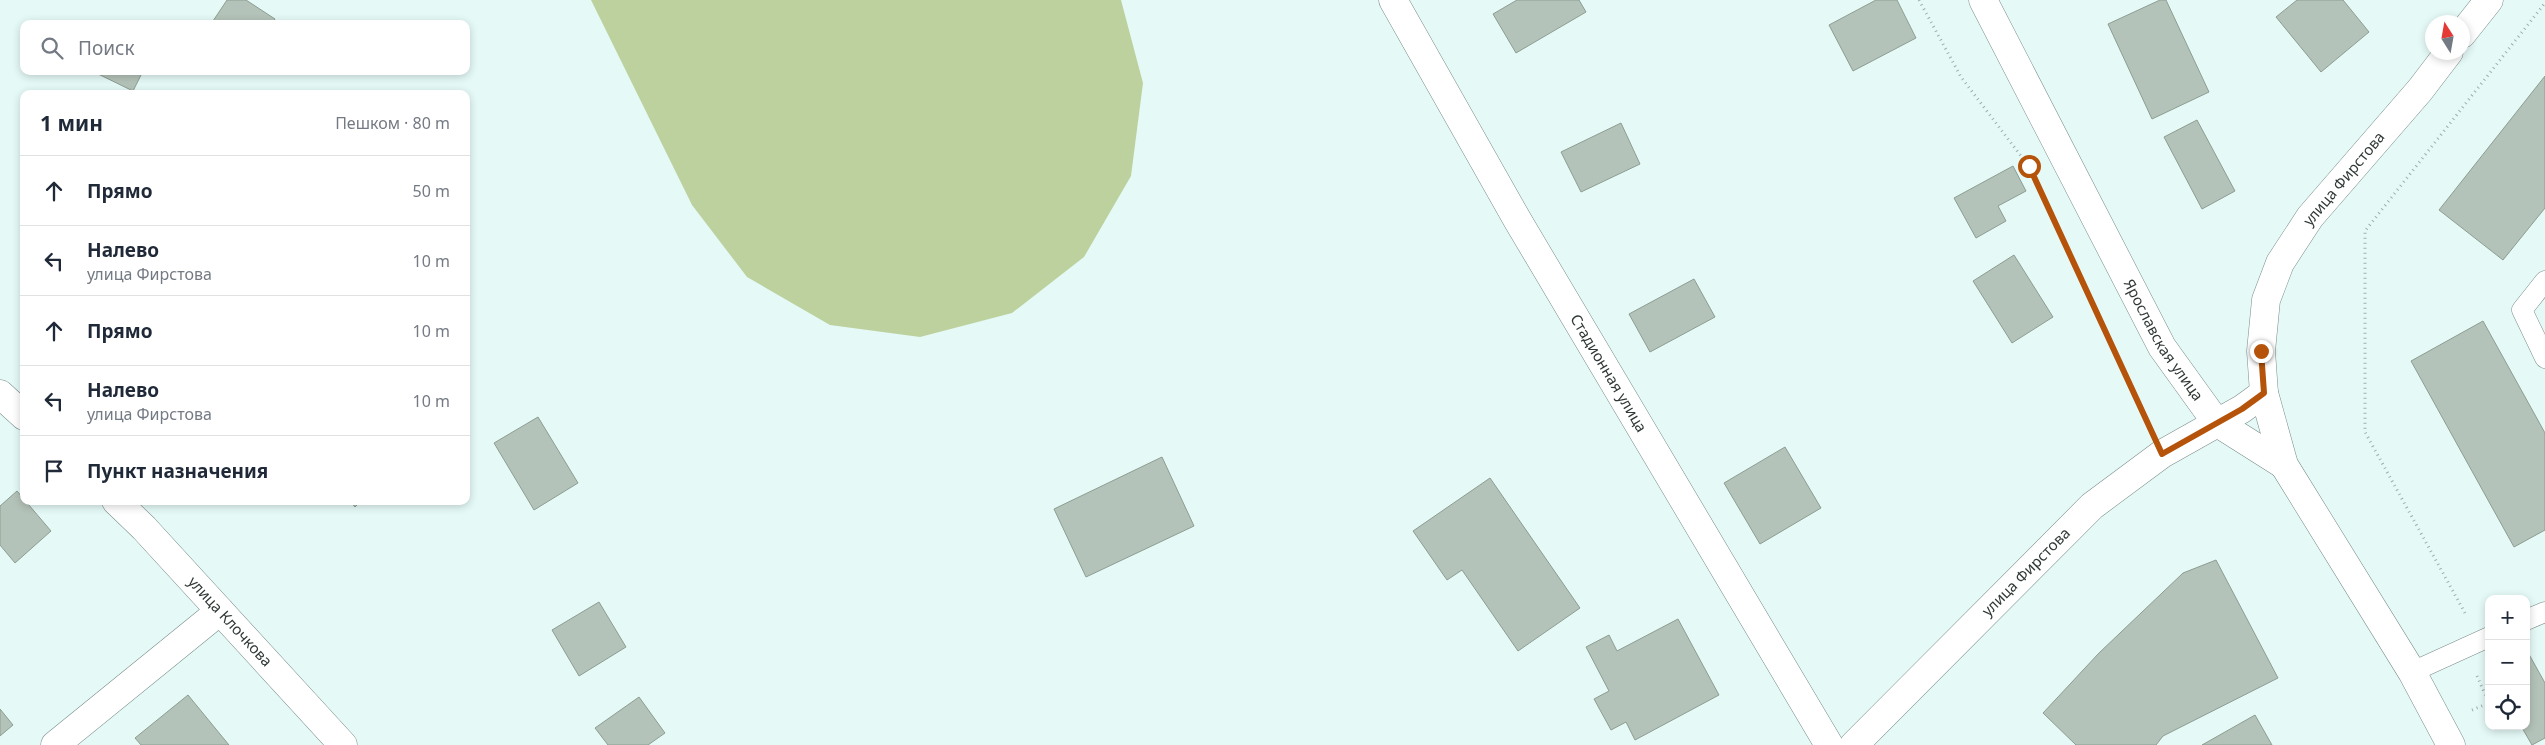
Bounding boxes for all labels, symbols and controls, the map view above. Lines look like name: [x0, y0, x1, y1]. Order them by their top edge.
north arrow: [2425, 15, 2470, 60]
search box: [20, 20, 470, 75]
icon: search: [38, 34, 66, 62]
text: Поиск: [78, 35, 134, 61]
text: 1 мин: [40, 109, 103, 137]
text: Пешком · 80 m: [335, 112, 450, 134]
street label: улица Фирстова: [2298, 127, 2389, 230]
route start: [2018, 155, 2041, 178]
icon: ahead: [40, 177, 68, 205]
text: Прямо: [87, 178, 153, 204]
text: 50 m: [413, 180, 450, 202]
text: Налево: [87, 237, 159, 263]
icon: left: [40, 247, 68, 275]
text: 10 m: [413, 250, 450, 272]
text: улица Фирстова: [87, 263, 212, 285]
street label: Ярославская улица: [2120, 275, 2208, 404]
street label: Стадионная улица: [1566, 310, 1652, 436]
icon: ahead: [40, 317, 68, 345]
text: Прямо: [87, 318, 153, 344]
text: 10 m: [413, 320, 450, 342]
route end: [2250, 340, 2273, 363]
text: Налево: [87, 377, 159, 403]
icon: left: [40, 387, 68, 415]
text: 10 m: [413, 390, 450, 412]
text: улица Фирстова: [87, 403, 212, 425]
icon: arrive: [40, 457, 68, 485]
text: Пункт назначения: [87, 458, 268, 484]
street label: улица Фирстова: [1977, 523, 2074, 620]
street label: улица Клочкова: [184, 572, 277, 670]
map controls: [2485, 595, 2530, 730]
button: +: [2485, 595, 2530, 640]
button: −: [2485, 640, 2530, 685]
button: locate: [2485, 685, 2530, 730]

